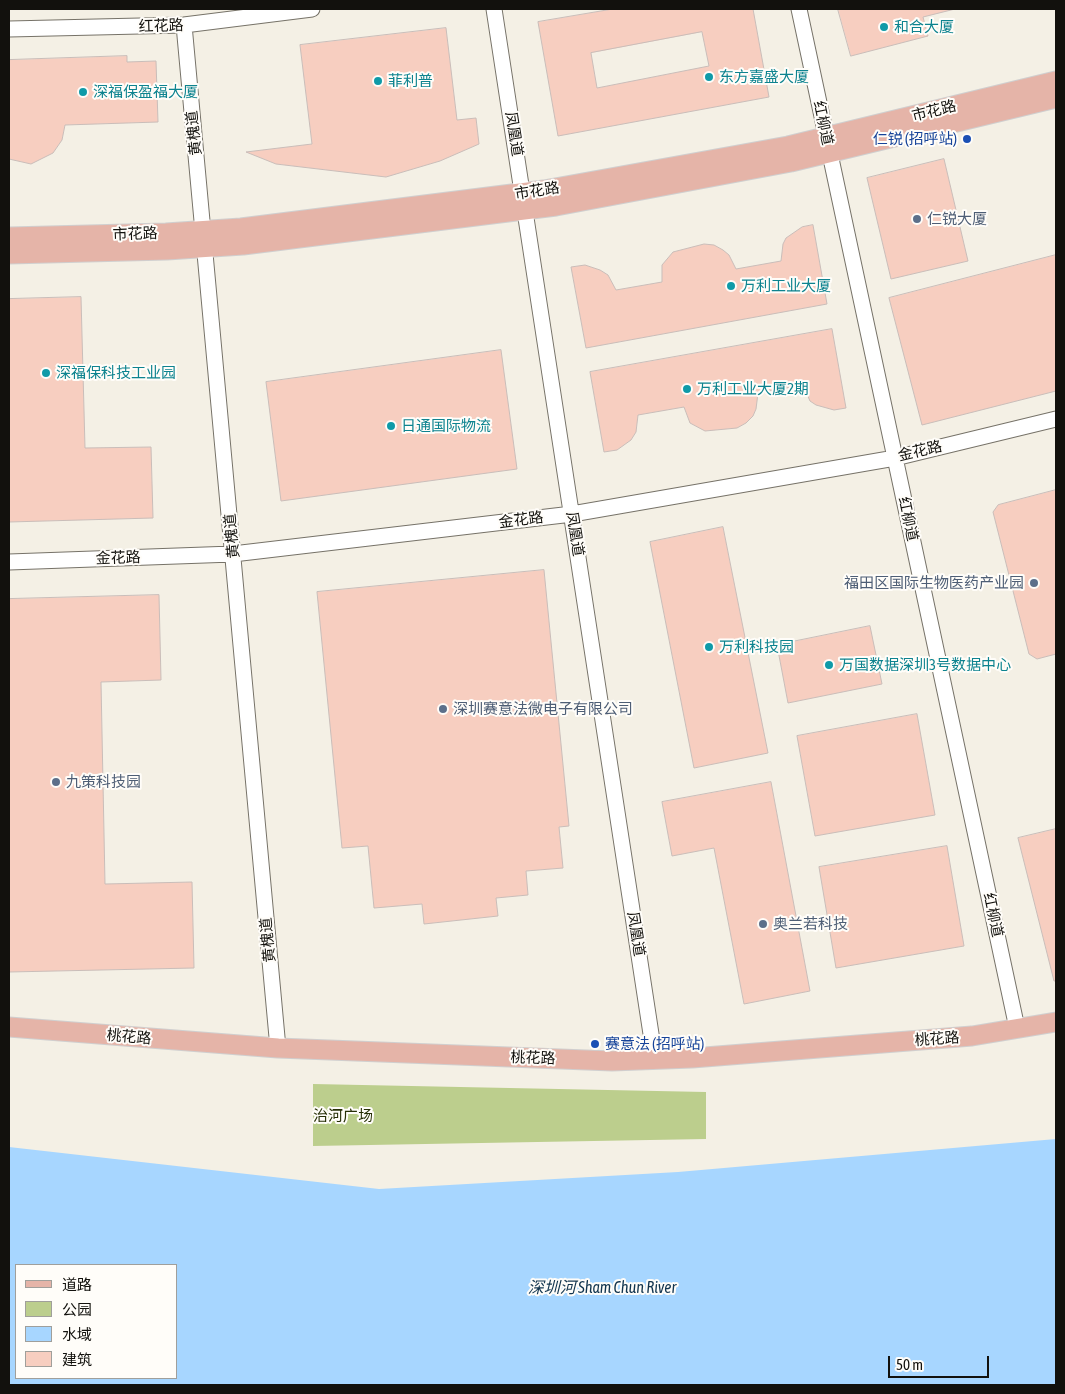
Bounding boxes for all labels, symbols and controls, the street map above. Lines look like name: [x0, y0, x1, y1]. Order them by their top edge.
street label: 红花路: [138, 16, 184, 36]
place label: 和合大厦: [894, 18, 954, 36]
marker: 和合大厦: [878, 21, 890, 33]
place label: 东方嘉盛大厦: [719, 68, 809, 86]
marker: 东方嘉盛大厦: [703, 71, 715, 83]
place label: 菲利普: [388, 72, 433, 90]
marker: 菲利普: [372, 75, 384, 87]
place label: 深福保盈福大厦: [93, 83, 198, 101]
marker: 深福保盈福大厦: [77, 86, 89, 98]
street label: 市花路: [910, 97, 958, 125]
street label: 红柳道: [810, 99, 836, 147]
street label: 黄槐道: [183, 110, 205, 156]
street label: 凤凰道: [502, 110, 526, 158]
place label: 仁锐 (招呼站): [873, 130, 957, 148]
marker: 仁锐 (招呼站): [961, 133, 973, 145]
street label: 市花路: [513, 179, 561, 203]
place label: 仁锐大厦: [927, 210, 987, 228]
marker: 仁锐大厦: [911, 213, 923, 225]
street label: 市花路: [112, 224, 158, 244]
place label: 万利工业大厦: [741, 277, 831, 295]
marker: 万利工业大厦: [725, 280, 737, 292]
place label: 深福保科技工业园: [56, 364, 176, 382]
marker: 深福保科技工业园: [40, 367, 52, 379]
place label: 万利工业大厦2期: [697, 380, 809, 398]
marker: 万利工业大厦2期: [681, 383, 693, 395]
place label: 日通国际物流: [401, 417, 491, 435]
marker: 日通国际物流: [385, 420, 397, 432]
street label: 金花路: [896, 437, 944, 465]
street label: 红柳道: [895, 495, 921, 543]
street label: 金花路: [498, 508, 544, 532]
street label: 凤凰道: [563, 510, 587, 558]
street label: 黄槐道: [221, 513, 243, 559]
street label: 金花路: [95, 548, 141, 568]
place label: 福田区国际生物医药产业园: [844, 574, 1024, 592]
marker: 福田区国际生物医药产业园: [1028, 577, 1040, 589]
place label: 万利科技园: [719, 638, 794, 656]
marker: 万利科技园: [703, 641, 715, 653]
place label: 万国数据深圳3号数据中心: [839, 656, 1011, 674]
marker: 万国数据深圳3号数据中心: [823, 659, 835, 671]
place label: 深圳赛意法微电子有限公司: [453, 700, 633, 718]
marker: 深圳赛意法微电子有限公司: [437, 703, 449, 715]
place label: 九策科技园: [66, 773, 141, 791]
marker: 九策科技园: [50, 776, 62, 788]
street label: 红柳道: [980, 891, 1006, 939]
street label: 凤凰道: [624, 910, 648, 958]
place label: 奥兰若科技: [773, 915, 848, 933]
street label: 黄槐道: [257, 917, 279, 963]
marker: 奥兰若科技: [757, 918, 769, 930]
street label: 桃花路: [106, 1026, 152, 1048]
street label: 桃花路: [914, 1028, 960, 1050]
place label: 赛意法 (招呼站): [605, 1035, 704, 1053]
marker: 赛意法 (招呼站): [589, 1038, 601, 1050]
street label: 桃花路: [510, 1048, 556, 1068]
park label: 治河广场: [313, 1107, 373, 1125]
legend: [15, 1264, 178, 1379]
text: 道路: [62, 1276, 92, 1293]
water label: 深圳河 Sham Chun River: [528, 1278, 676, 1298]
text: 公园: [62, 1301, 92, 1318]
text: 水域: [62, 1326, 92, 1343]
scale bar: [890, 1346, 991, 1378]
text: 建筑: [62, 1351, 92, 1368]
text: 50 m: [896, 1356, 923, 1373]

